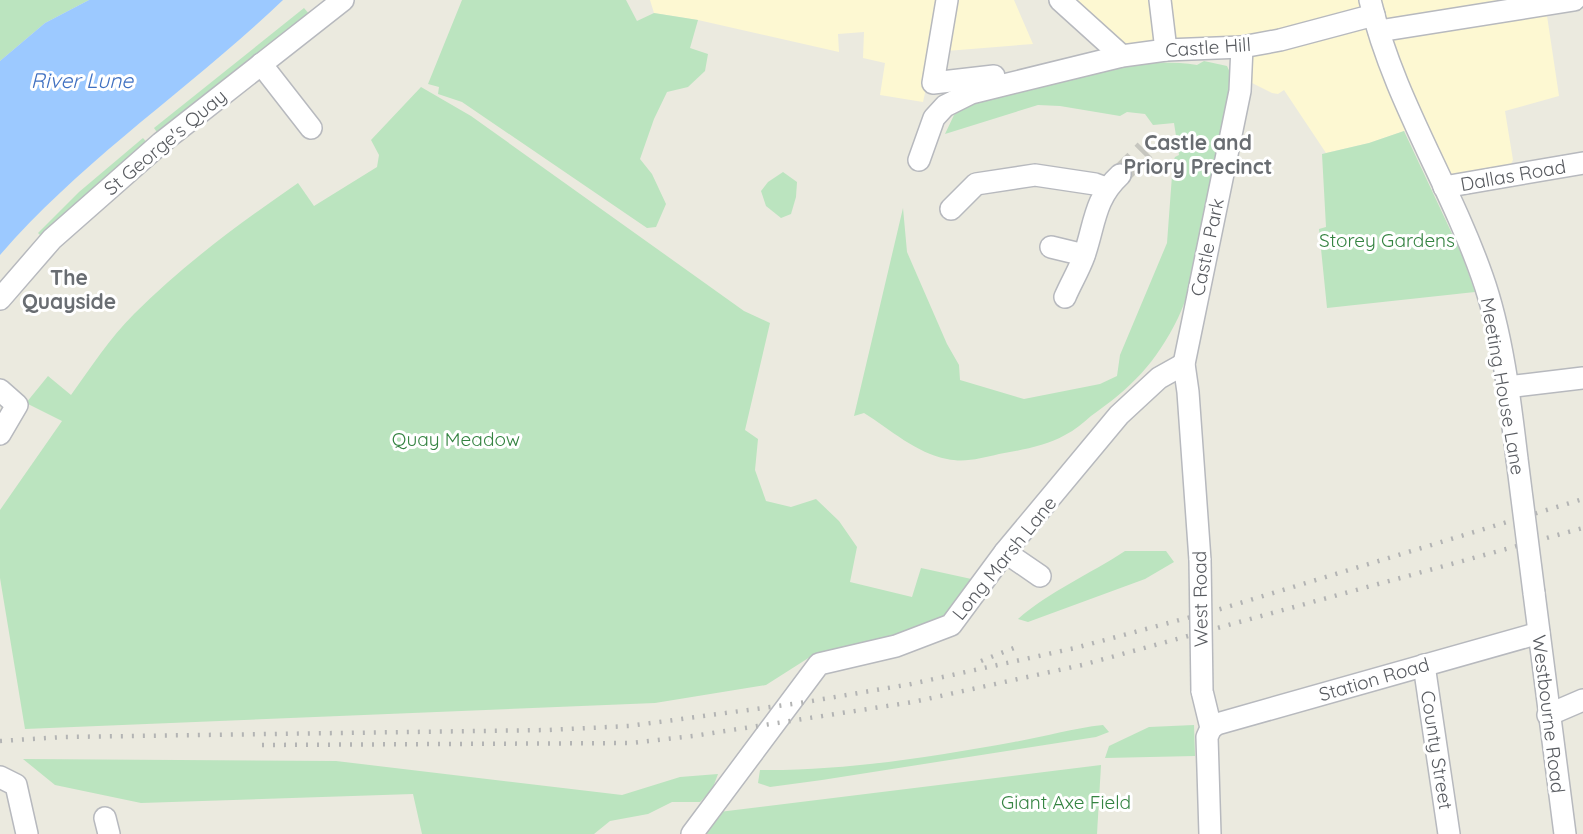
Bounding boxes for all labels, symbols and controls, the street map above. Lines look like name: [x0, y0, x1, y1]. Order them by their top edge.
street label: Castle Hill: [1164, 32, 1252, 62]
water label: River Lune: [31, 67, 134, 93]
street label: St George's Quay: [99, 84, 231, 200]
district label: Castle and Priory Precinct: [1124, 129, 1272, 179]
street label: Dallas Road: [1458, 154, 1568, 196]
street label: Castle Park: [1185, 196, 1229, 298]
park label: Storey Gardens: [1319, 228, 1455, 252]
district label: The Quayside: [22, 264, 116, 314]
street label: Meeting House Lane: [1476, 295, 1530, 477]
park label: Quay Meadow: [392, 427, 520, 451]
street label: Long Marsh Lane: [947, 491, 1061, 625]
street label: West Road: [1187, 551, 1213, 647]
street label: Westbourne Road: [1527, 633, 1571, 795]
street label: Station Road: [1316, 652, 1432, 706]
street label: County Street: [1416, 689, 1458, 811]
park label: Giant Axe Field: [1001, 790, 1131, 814]

